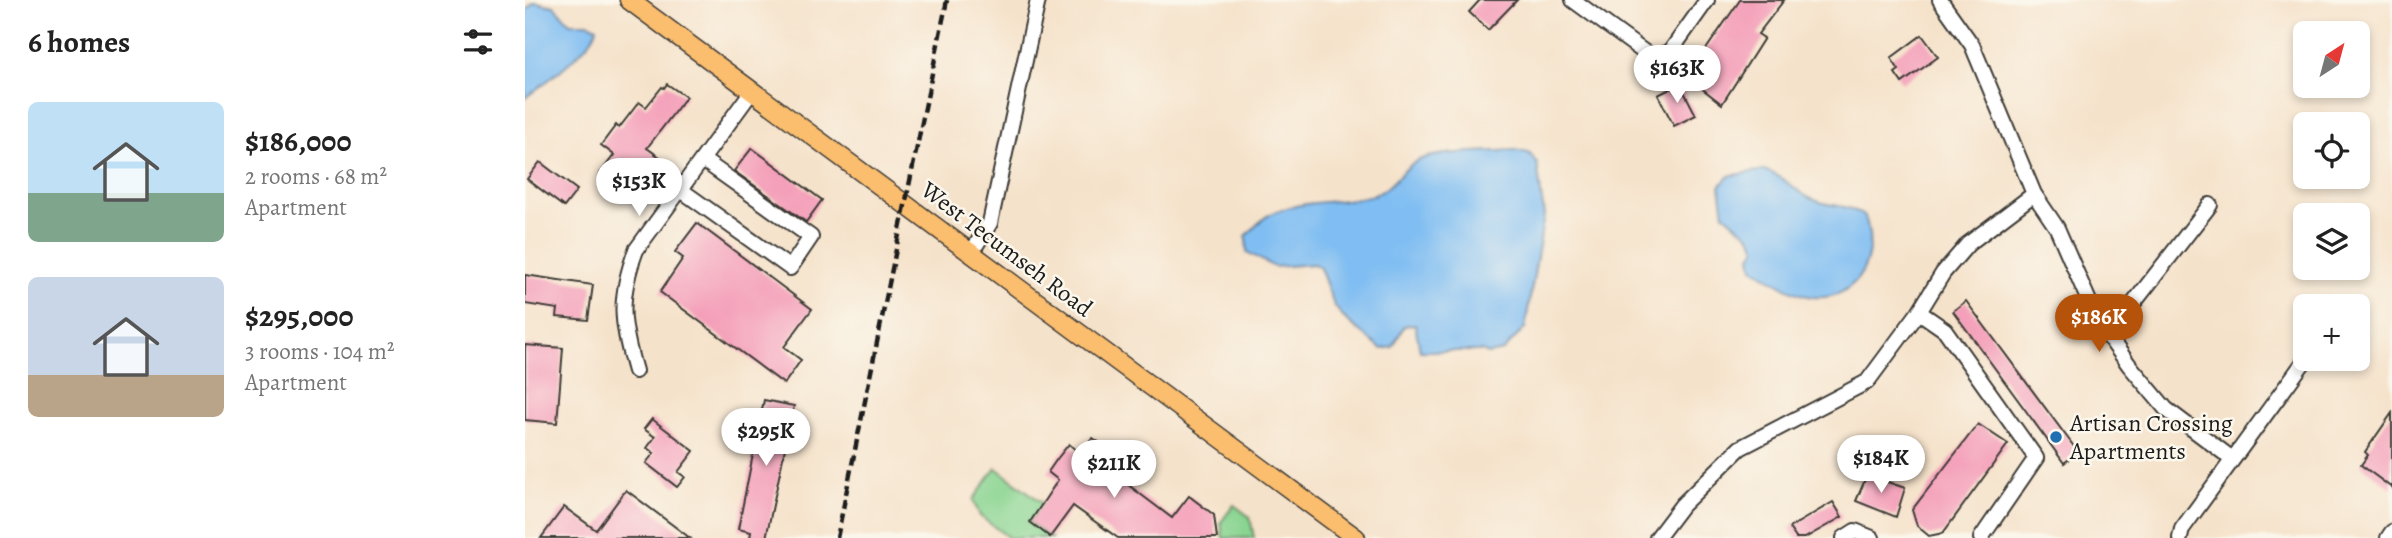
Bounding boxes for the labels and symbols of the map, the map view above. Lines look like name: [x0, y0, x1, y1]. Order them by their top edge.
north arrow: [2293, 21, 2369, 98]
pin: $163K: [1628, 46, 1726, 105]
pin: $153K: [590, 158, 688, 218]
street label: West Tecumseh Road: [914, 173, 1099, 324]
pin: $186K: [2050, 294, 2148, 354]
place label: Artisan Crossing Apartments: [2069, 407, 2233, 467]
pin: $295K: [717, 408, 815, 468]
marker: Artisan Crossing Apartments: [2048, 429, 2064, 445]
pin: $184K: [1832, 435, 1930, 495]
pin: $211K: [1065, 440, 1163, 500]

